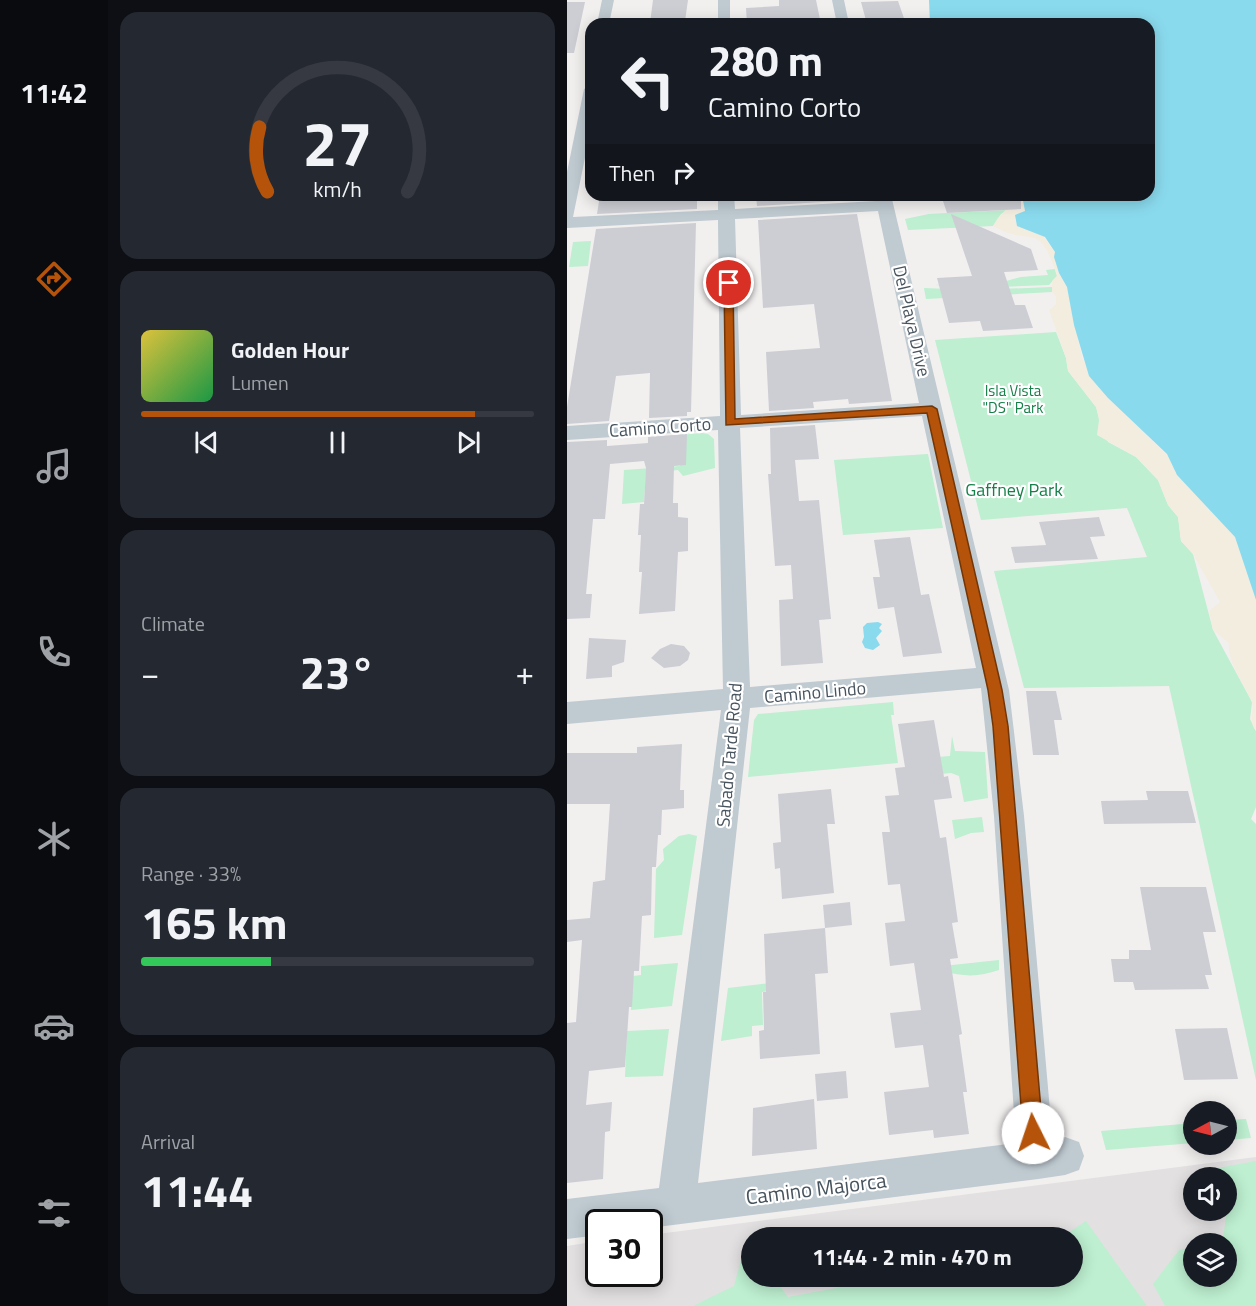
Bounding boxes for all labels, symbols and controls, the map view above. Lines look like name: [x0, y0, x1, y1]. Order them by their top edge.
text: 280 m: [708, 28, 823, 92]
icon: left: [609, 42, 687, 120]
text: 11:42: [20, 72, 88, 113]
text: Camino Corto: [708, 86, 861, 127]
text: 27: [303, 96, 372, 191]
text: Then: [609, 156, 655, 190]
icon: right: [667, 156, 700, 189]
text: km/h: [313, 174, 362, 206]
pin: [703, 257, 754, 308]
icon: directions: [33, 258, 75, 300]
street label: Del Playa Drive: [886, 263, 938, 379]
icon: arrive: [712, 266, 745, 299]
text: Golden Hour: [231, 333, 349, 367]
text: Lumen: [231, 367, 289, 398]
park label: Isla Vista "DS" Park: [982, 379, 1044, 419]
street label: Camino Corto: [608, 410, 712, 444]
icon: previous: [190, 426, 223, 459]
icon: pause: [321, 426, 354, 459]
icon: next: [452, 426, 485, 459]
icon: music: [33, 445, 75, 487]
park label: Gaffney Park: [965, 476, 1063, 503]
text: Climate: [141, 608, 205, 639]
icon: phone: [33, 631, 75, 673]
text: 23°: [300, 638, 375, 706]
text: −: [141, 648, 159, 698]
text: +: [516, 648, 534, 698]
street label: Camino Lindo: [763, 674, 867, 710]
street label: Sabado Tarde Road: [709, 682, 749, 828]
icon: climate: [33, 818, 75, 860]
text: Range · 33%: [141, 858, 241, 889]
text: 165 km: [141, 888, 287, 956]
icon: car: [33, 1005, 75, 1047]
position arrow: [1001, 1101, 1065, 1165]
north arrow: [1183, 1101, 1237, 1155]
map controls: [1183, 1101, 1237, 1287]
text: Arrival: [141, 1126, 195, 1157]
text: 11:44: [141, 1156, 253, 1224]
street label: Camino Majorca: [744, 1163, 889, 1213]
button: sound: [1183, 1167, 1237, 1221]
icon: filters: [33, 1192, 75, 1234]
speed limit sign: 30: [585, 1209, 663, 1287]
button: layers: [1183, 1233, 1237, 1287]
text: 11:44 · 2 min · 470 m: [812, 1240, 1012, 1274]

